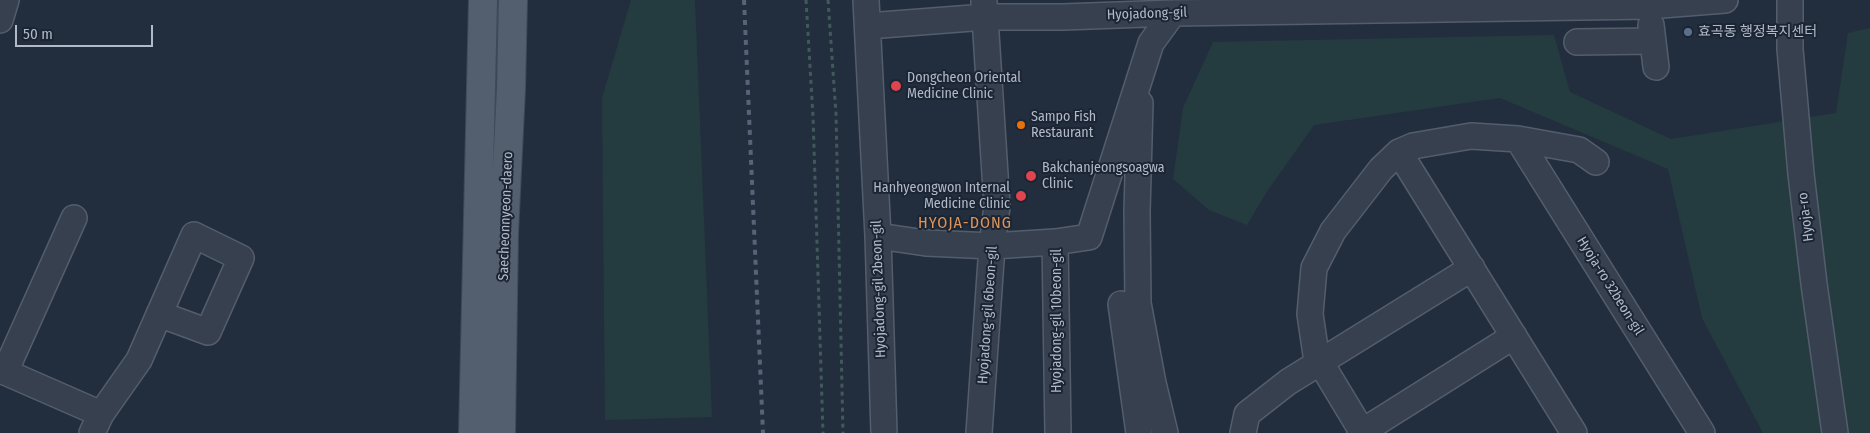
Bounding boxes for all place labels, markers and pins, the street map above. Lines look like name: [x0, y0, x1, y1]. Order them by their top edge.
place label: 효곡동 행정복지센터: [1698, 24, 1817, 40]
marker: 효곡동 행정복지센터: [1682, 26, 1694, 38]
place label: Dongcheon Oriental Medicine Clinic: [907, 70, 1021, 102]
marker: Dongcheon Oriental Medicine Clinic: [889, 79, 903, 93]
place label: Sampo Fish Restaurant: [1031, 109, 1096, 142]
marker: Sampo Fish Restaurant: [1015, 119, 1027, 131]
place label: Bakchanjeongsoagwa Clinic: [1042, 160, 1165, 192]
marker: Bakchanjeongsoagwa Clinic: [1024, 169, 1038, 183]
place label: Hanhyeongwon Internal Medicine Clinic: [873, 180, 1010, 212]
marker: Hanhyeongwon Internal Medicine Clinic: [1014, 189, 1028, 203]

